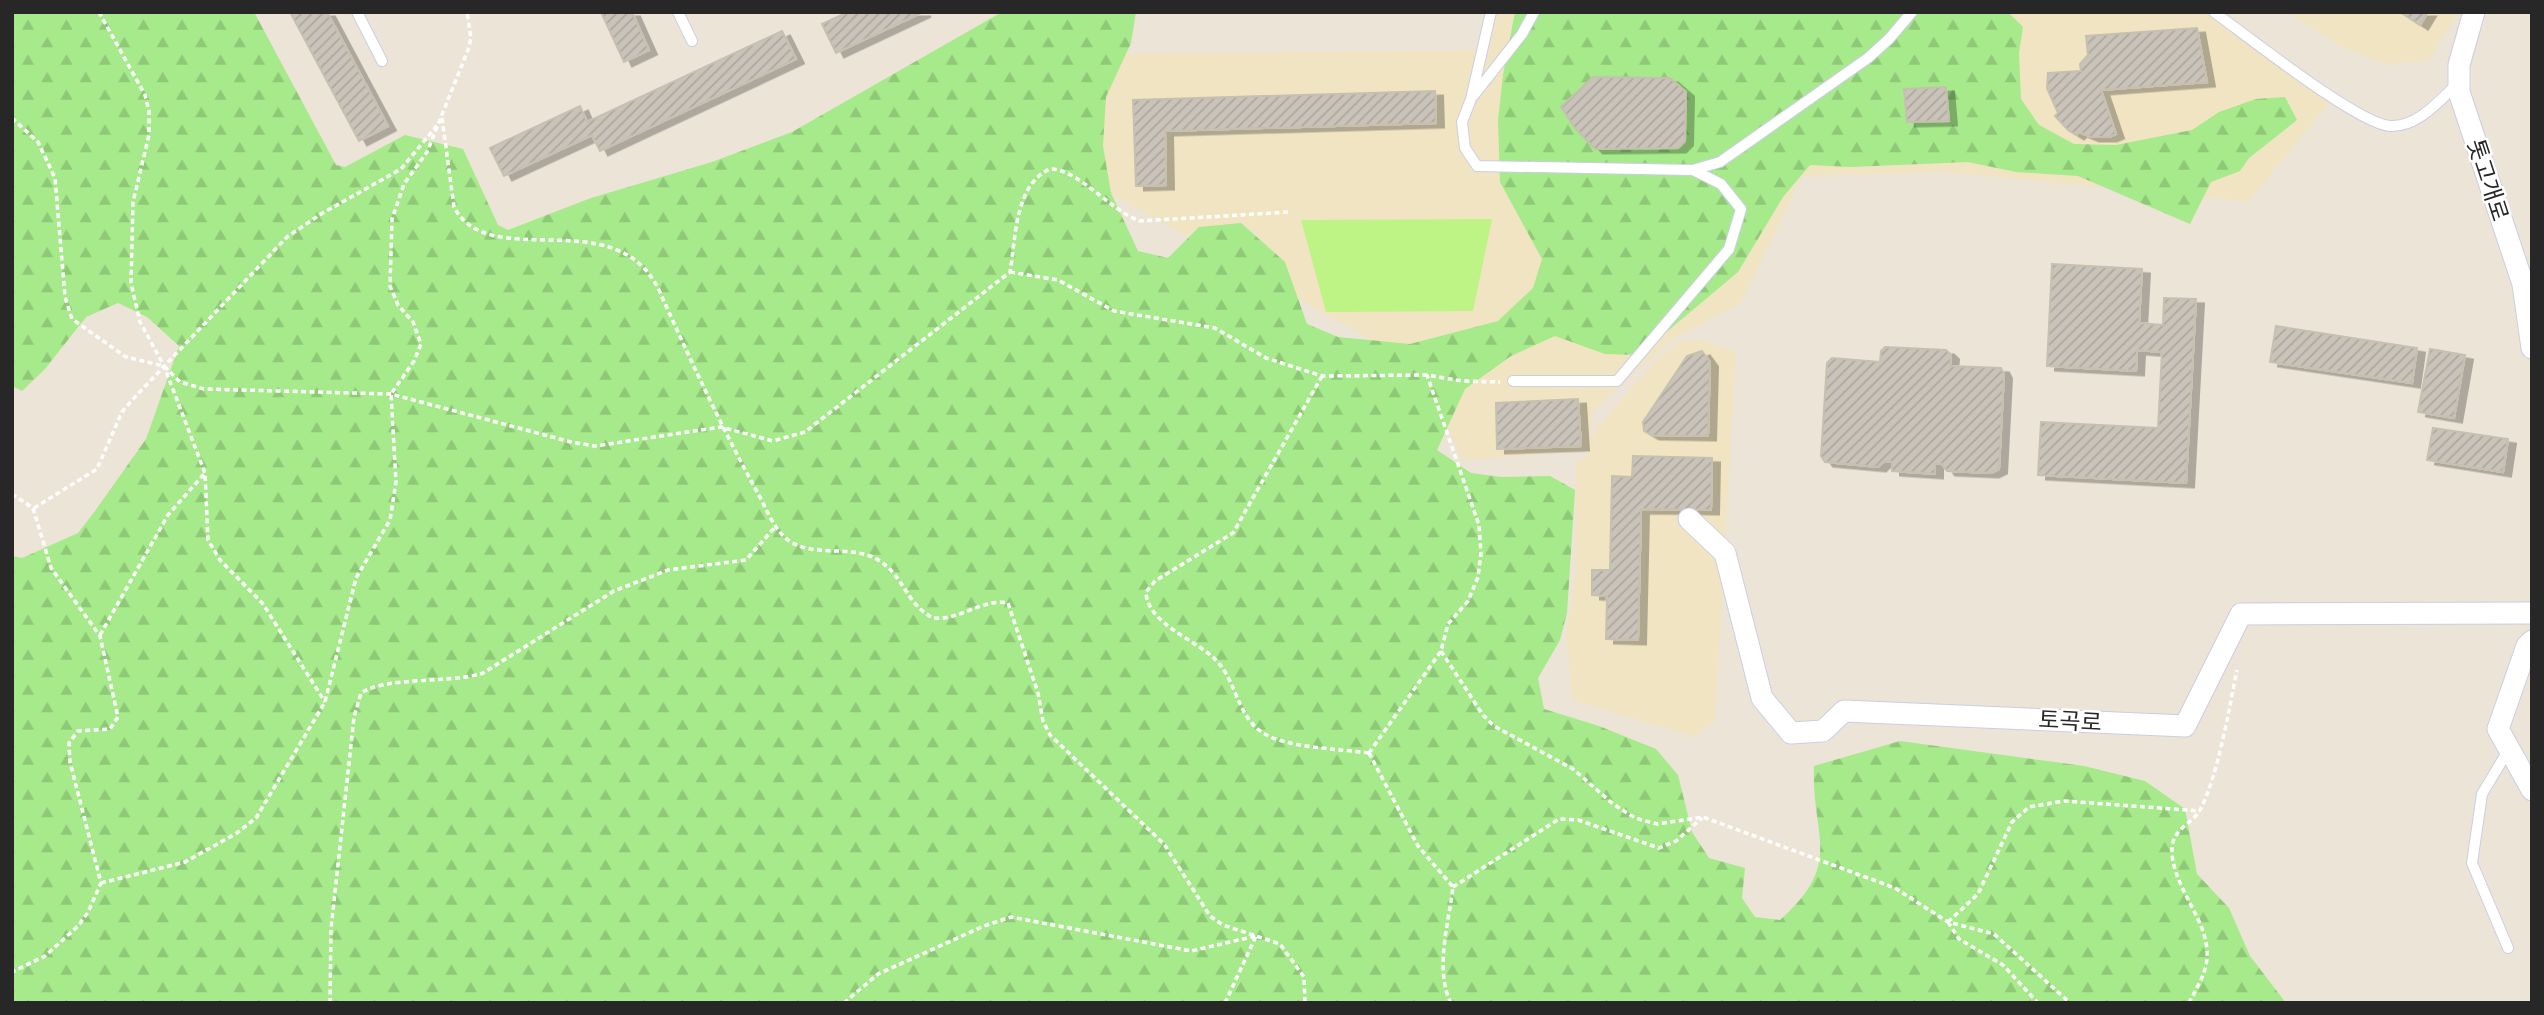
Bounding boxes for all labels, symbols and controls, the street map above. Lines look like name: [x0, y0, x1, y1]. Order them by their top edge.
street label: 톳고개로: [2463, 136, 2513, 224]
street label: 토곡로: [2038, 706, 2102, 736]

